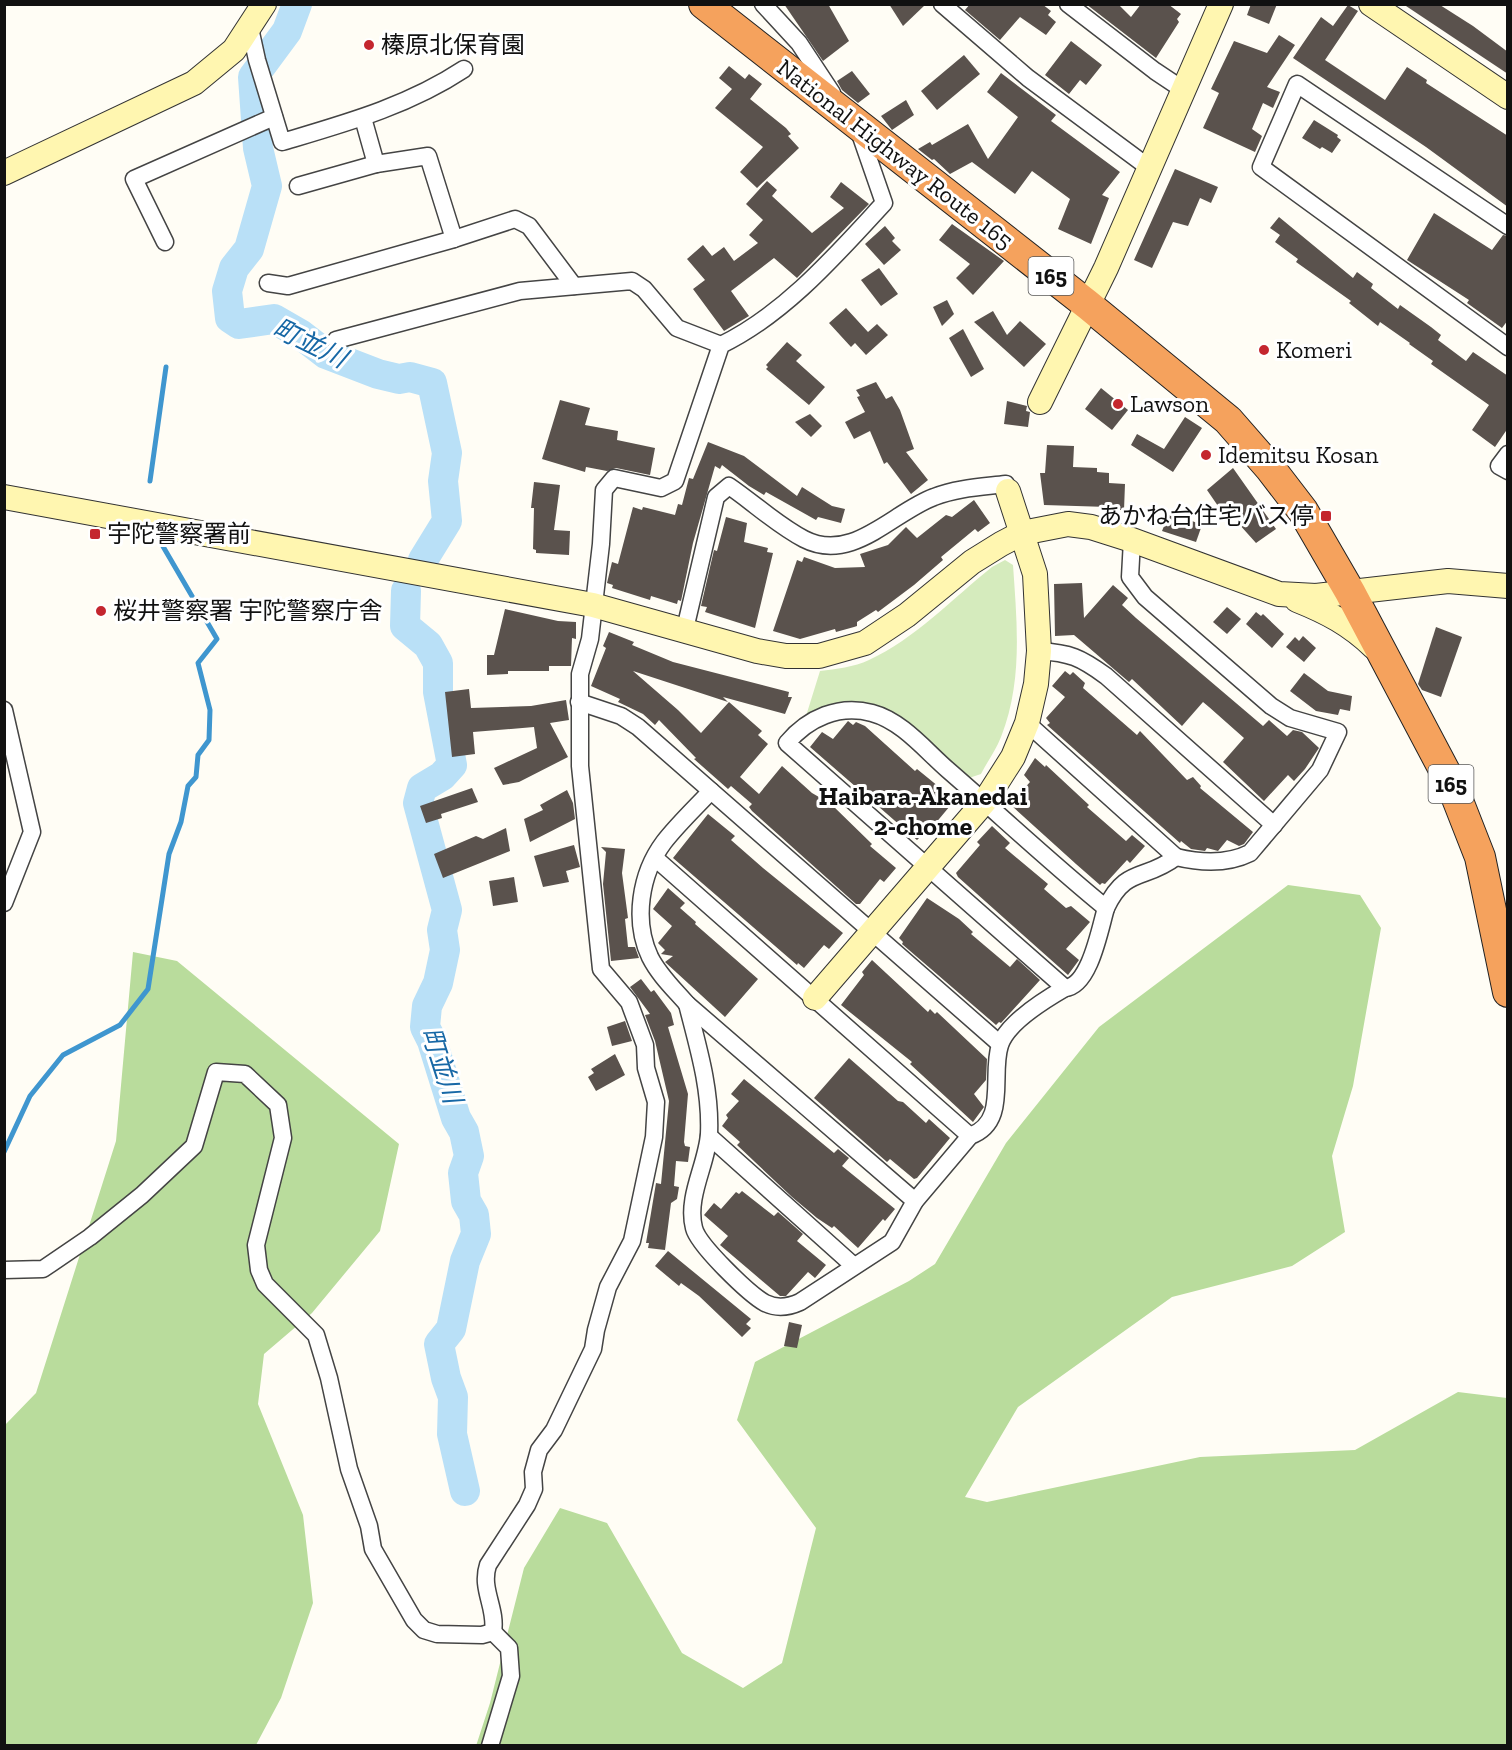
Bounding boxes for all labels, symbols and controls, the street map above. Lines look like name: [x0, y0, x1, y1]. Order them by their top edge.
place label: 榛原北保育園: [381, 30, 525, 59]
marker: 榛原北保育園: [362, 38, 376, 52]
street label: National Highway Route 165: [771, 52, 1019, 255]
road number: 165: [1028, 257, 1074, 295]
water label: 町並川: [268, 312, 355, 376]
place label: Komeri: [1276, 335, 1352, 364]
marker: Komeri: [1257, 343, 1271, 357]
place label: Lawson: [1130, 389, 1209, 418]
marker: Lawson: [1111, 397, 1125, 411]
place label: Idemitsu Kosan: [1218, 440, 1379, 469]
marker: Idemitsu Kosan: [1199, 448, 1213, 462]
place label: あかね台住宅バス停: [1098, 501, 1314, 530]
marker: あかね台住宅バス停: [1319, 509, 1333, 523]
place label: 宇陀警察署前: [107, 519, 251, 548]
marker: 宇陀警察署前: [88, 527, 102, 541]
place label: 桜井警察署 宇陀警察庁舎: [113, 596, 382, 625]
marker: 桜井警察署 宇陀警察庁舎: [94, 604, 108, 618]
road number: 165: [1428, 765, 1474, 803]
district label: Haibara-Akanedai 2-chome: [818, 780, 1028, 842]
water label: 町並川: [415, 1023, 470, 1110]

